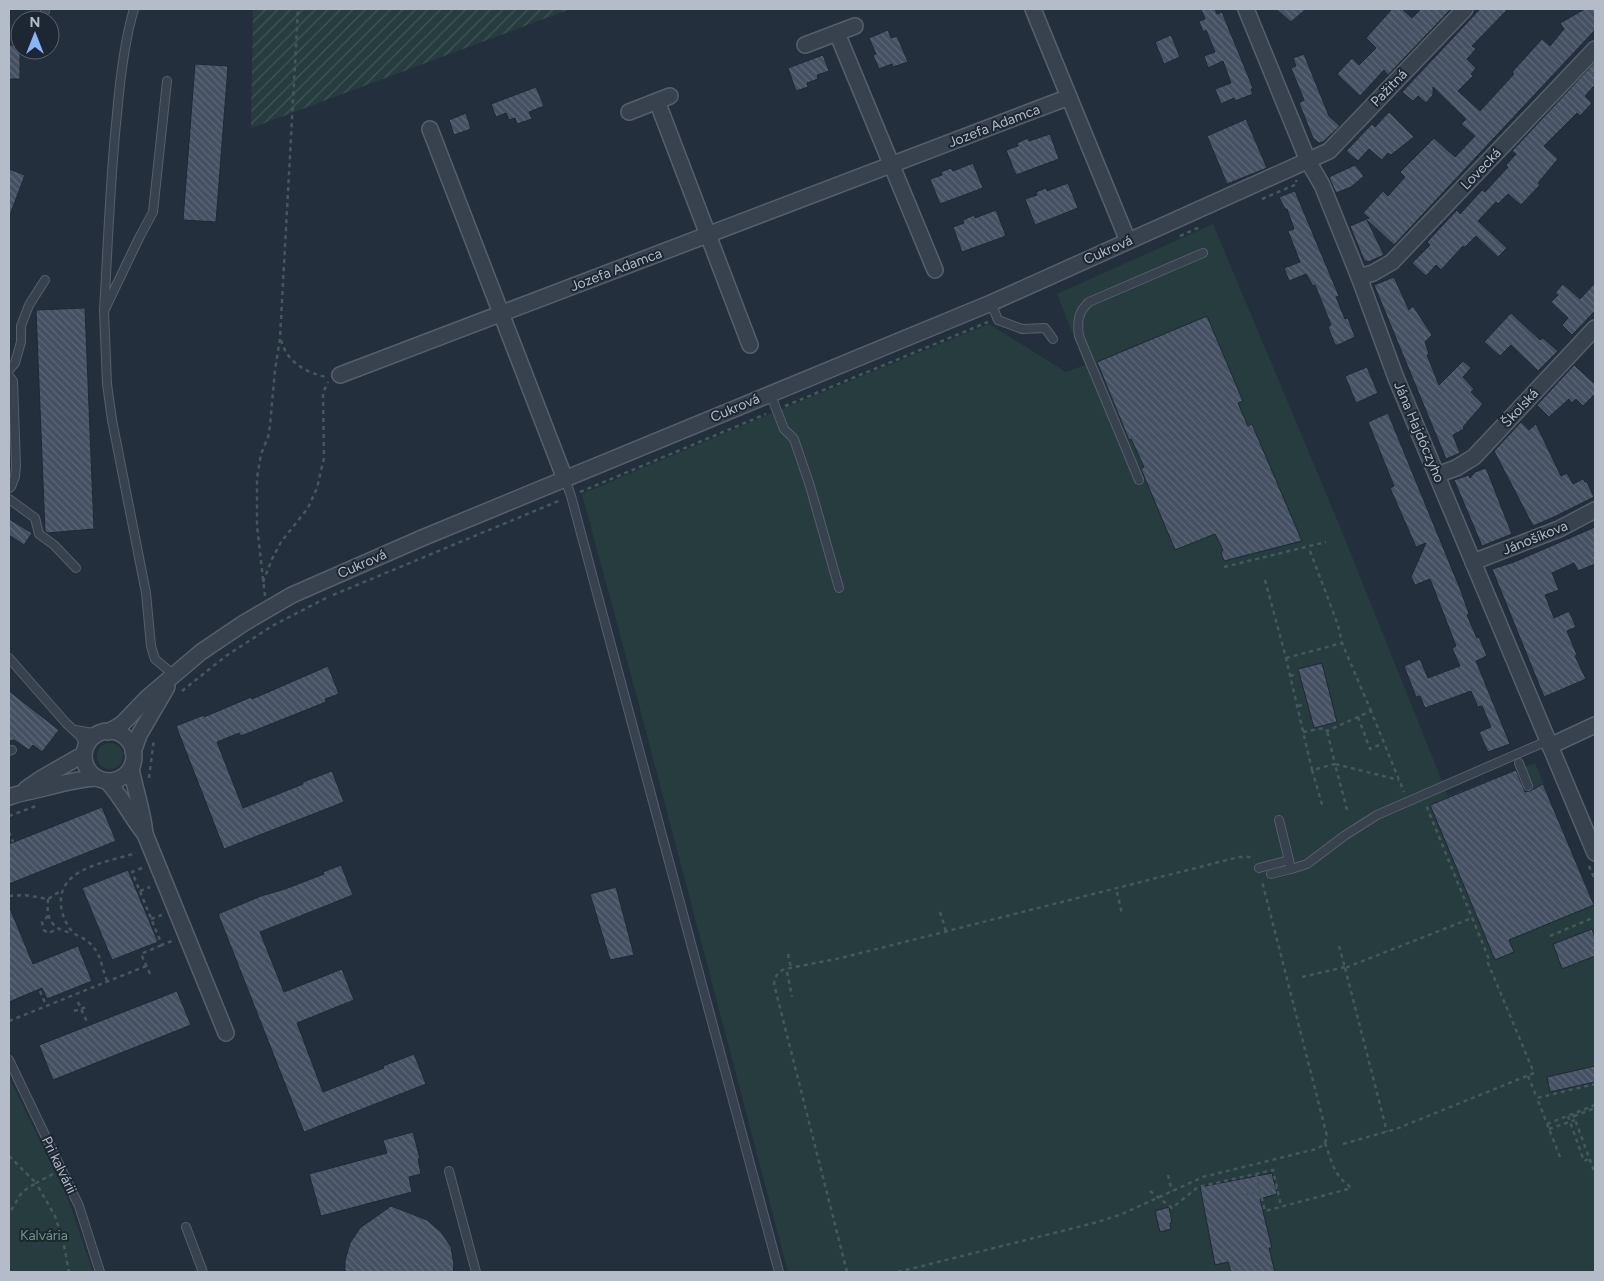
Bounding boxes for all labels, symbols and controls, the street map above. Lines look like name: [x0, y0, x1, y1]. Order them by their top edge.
north arrow: [10, 10, 60, 60]
text: N: [30, 14, 40, 31]
street label: Pažitná: [1367, 66, 1411, 110]
street label: Jozefa Adamca: [946, 101, 1042, 151]
street label: Lovecká: [1457, 145, 1505, 193]
street label: Cukrová: [1081, 232, 1135, 268]
street label: Jozefa Adamca: [568, 245, 664, 295]
street label: Jána Hajdóczyho: [1390, 379, 1448, 485]
street label: Školská: [1498, 385, 1542, 431]
street label: Cukrová: [708, 390, 762, 426]
street label: Jánošíkova: [1500, 517, 1570, 559]
street label: Cukrová: [335, 546, 389, 582]
street label: Pri kalvárii: [38, 1133, 80, 1197]
park label: Kalvária: [20, 1227, 68, 1244]

